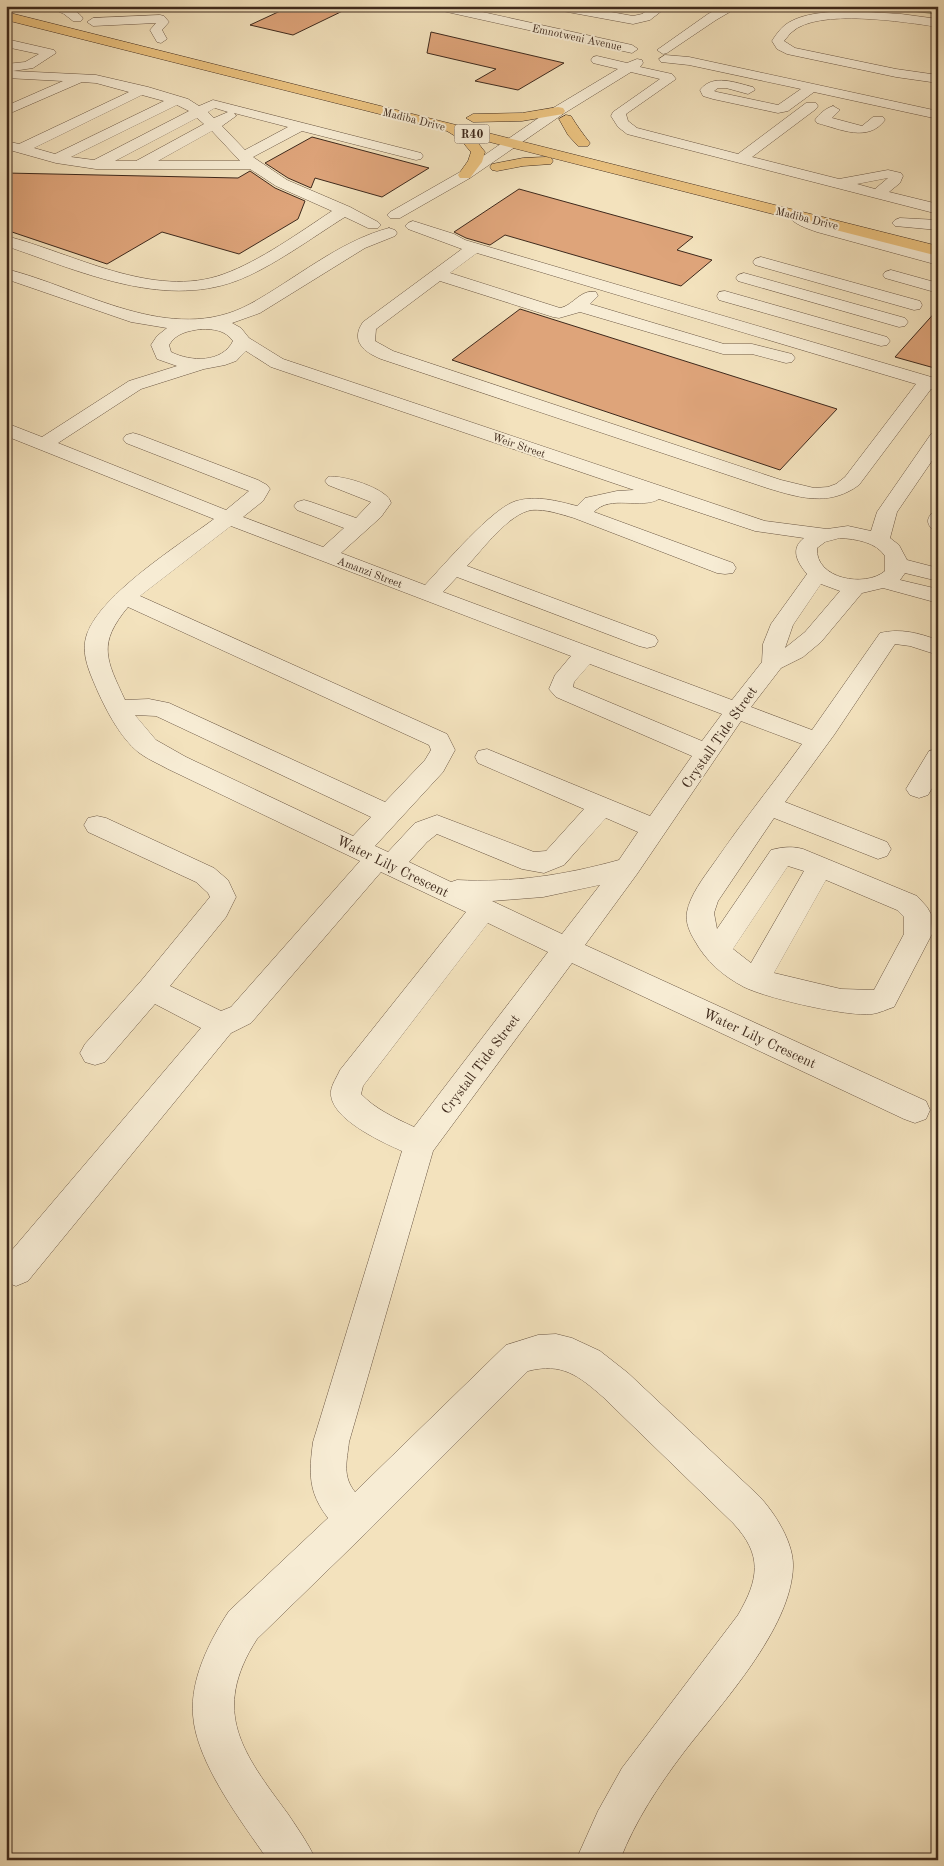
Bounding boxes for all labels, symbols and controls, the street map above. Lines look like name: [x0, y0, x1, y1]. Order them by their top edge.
street label: Emnotweni Avenue: [531, 24, 623, 53]
street label: Madiba Drive: [381, 107, 446, 134]
road number: R40: [454, 125, 490, 144]
street label: Madiba Drive: [774, 206, 839, 233]
street label: Weir Street: [490, 432, 547, 461]
street label: Amanzi Street: [335, 556, 404, 591]
street label: Crystall Tide Street: [680, 684, 760, 791]
street label: Water Lily Crescent: [334, 834, 451, 900]
street label: Water Lily Crescent: [701, 1007, 818, 1071]
street label: Crystall Tide Street: [439, 1012, 523, 1117]

